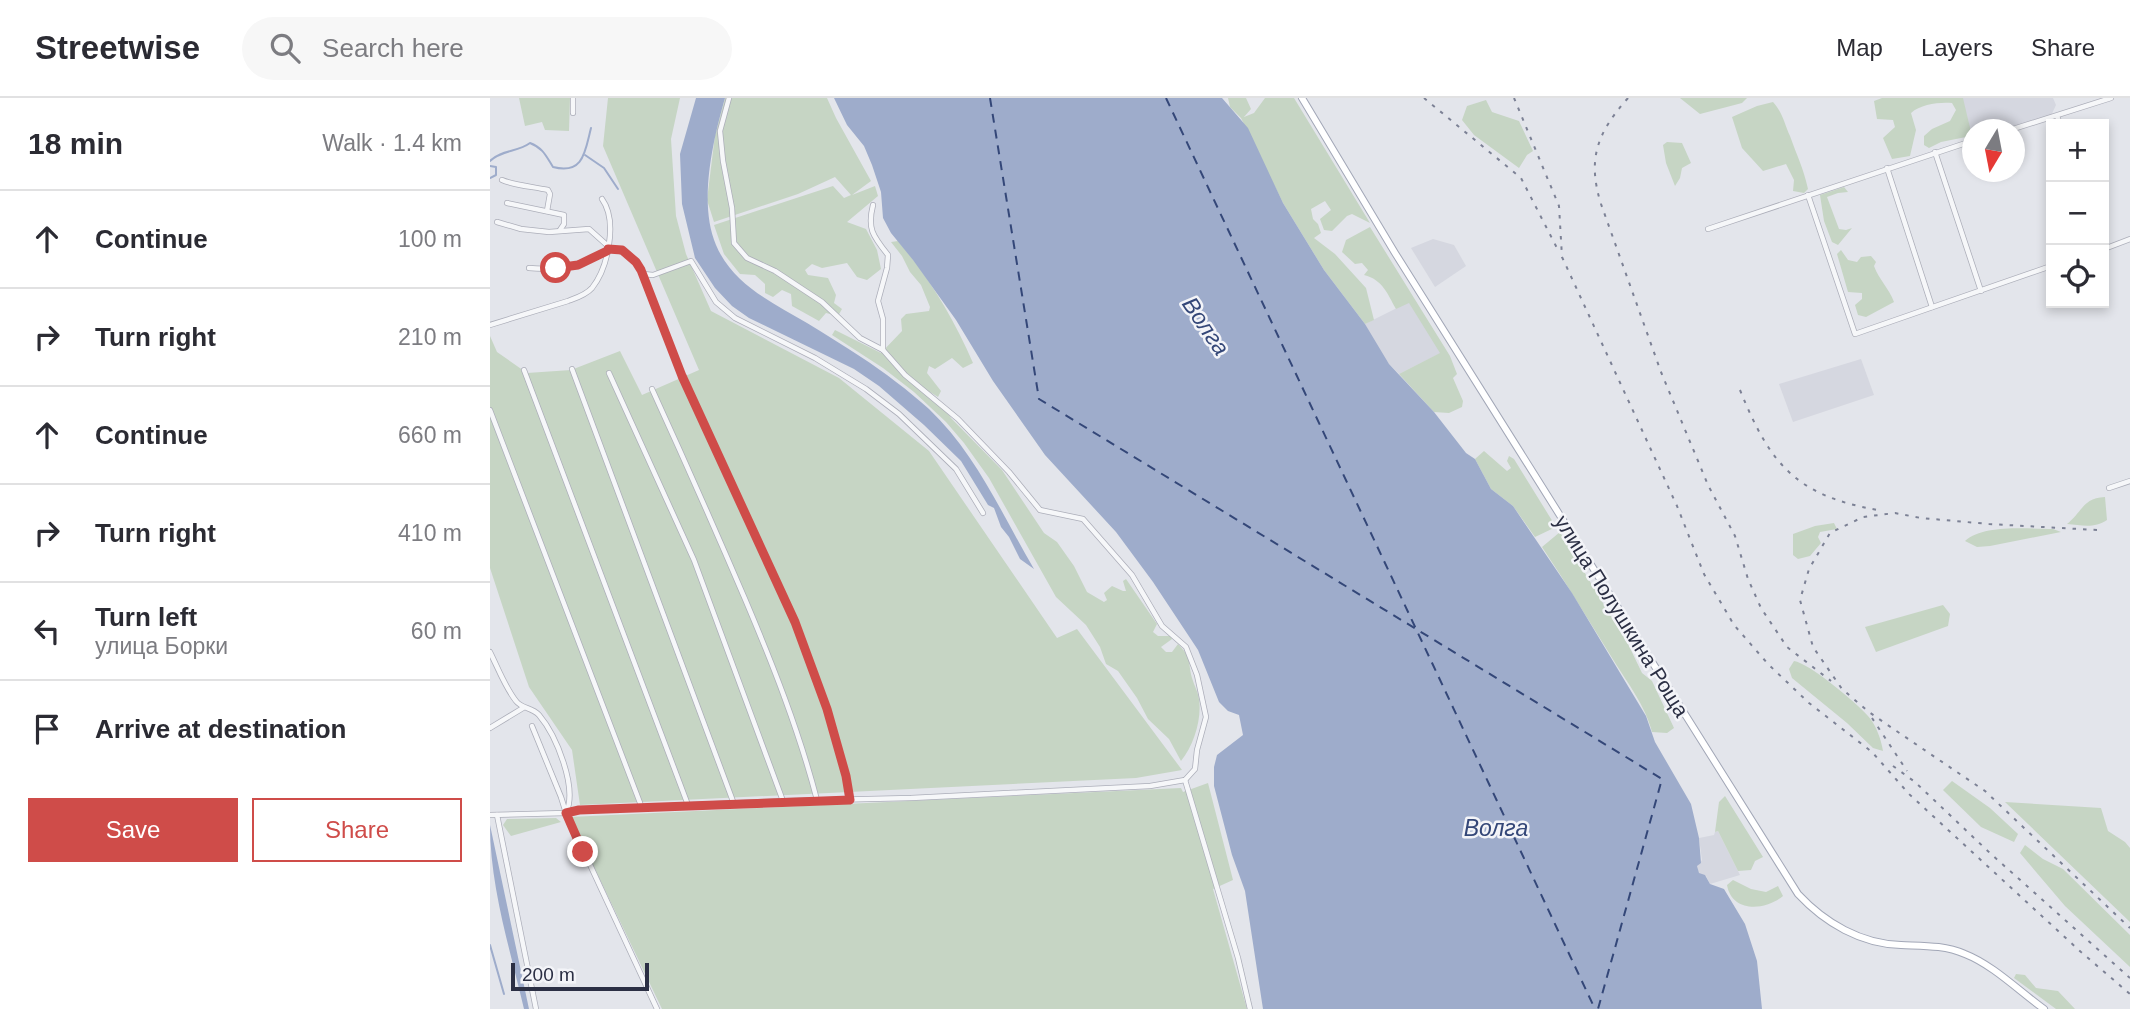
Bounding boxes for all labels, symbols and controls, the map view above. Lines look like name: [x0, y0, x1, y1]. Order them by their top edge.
search box: [242, 17, 732, 80]
text: Streetwise: [35, 29, 200, 66]
icon: search: [266, 29, 304, 67]
text: Search here: [322, 33, 464, 63]
text: Map: [1836, 34, 1883, 61]
text: Layers: [1921, 34, 1993, 61]
text: Share: [2031, 34, 2095, 61]
north arrow: [1962, 119, 2025, 182]
map controls: [2046, 119, 2109, 308]
button: +: [2046, 119, 2109, 182]
text: 18 min: [28, 127, 123, 160]
text: Walk · 1.4 km: [322, 130, 462, 156]
button: −: [2046, 182, 2109, 245]
icon: ahead: [28, 220, 66, 258]
text: Continue: [95, 224, 208, 254]
text: 100 m: [398, 226, 462, 252]
button: locate: [2046, 245, 2109, 308]
route start: [540, 252, 571, 283]
water label: Волга: [1177, 292, 1235, 360]
icon: right: [28, 318, 66, 356]
text: Turn right: [95, 322, 216, 352]
text: 210 m: [398, 324, 462, 350]
icon: ahead: [28, 416, 66, 454]
text: Continue: [95, 420, 208, 450]
text: 660 m: [398, 422, 462, 448]
street label: улица Полушкина Роща: [1550, 511, 1694, 721]
icon: right: [28, 514, 66, 552]
text: Turn right: [95, 518, 216, 548]
text: 410 m: [398, 520, 462, 546]
text: Turn left: [95, 602, 197, 632]
icon: left: [28, 612, 66, 650]
text: 60 m: [411, 618, 462, 644]
text: улица Борки: [95, 633, 228, 659]
icon: arrive: [28, 710, 66, 748]
text: Arrive at destination: [95, 714, 346, 744]
button: Save: [28, 798, 238, 862]
button: Share: [252, 798, 462, 862]
water label: Волга: [1464, 815, 1528, 841]
route end: [567, 836, 598, 867]
scale bar: [511, 960, 649, 992]
text: 200 m: [522, 964, 575, 985]

